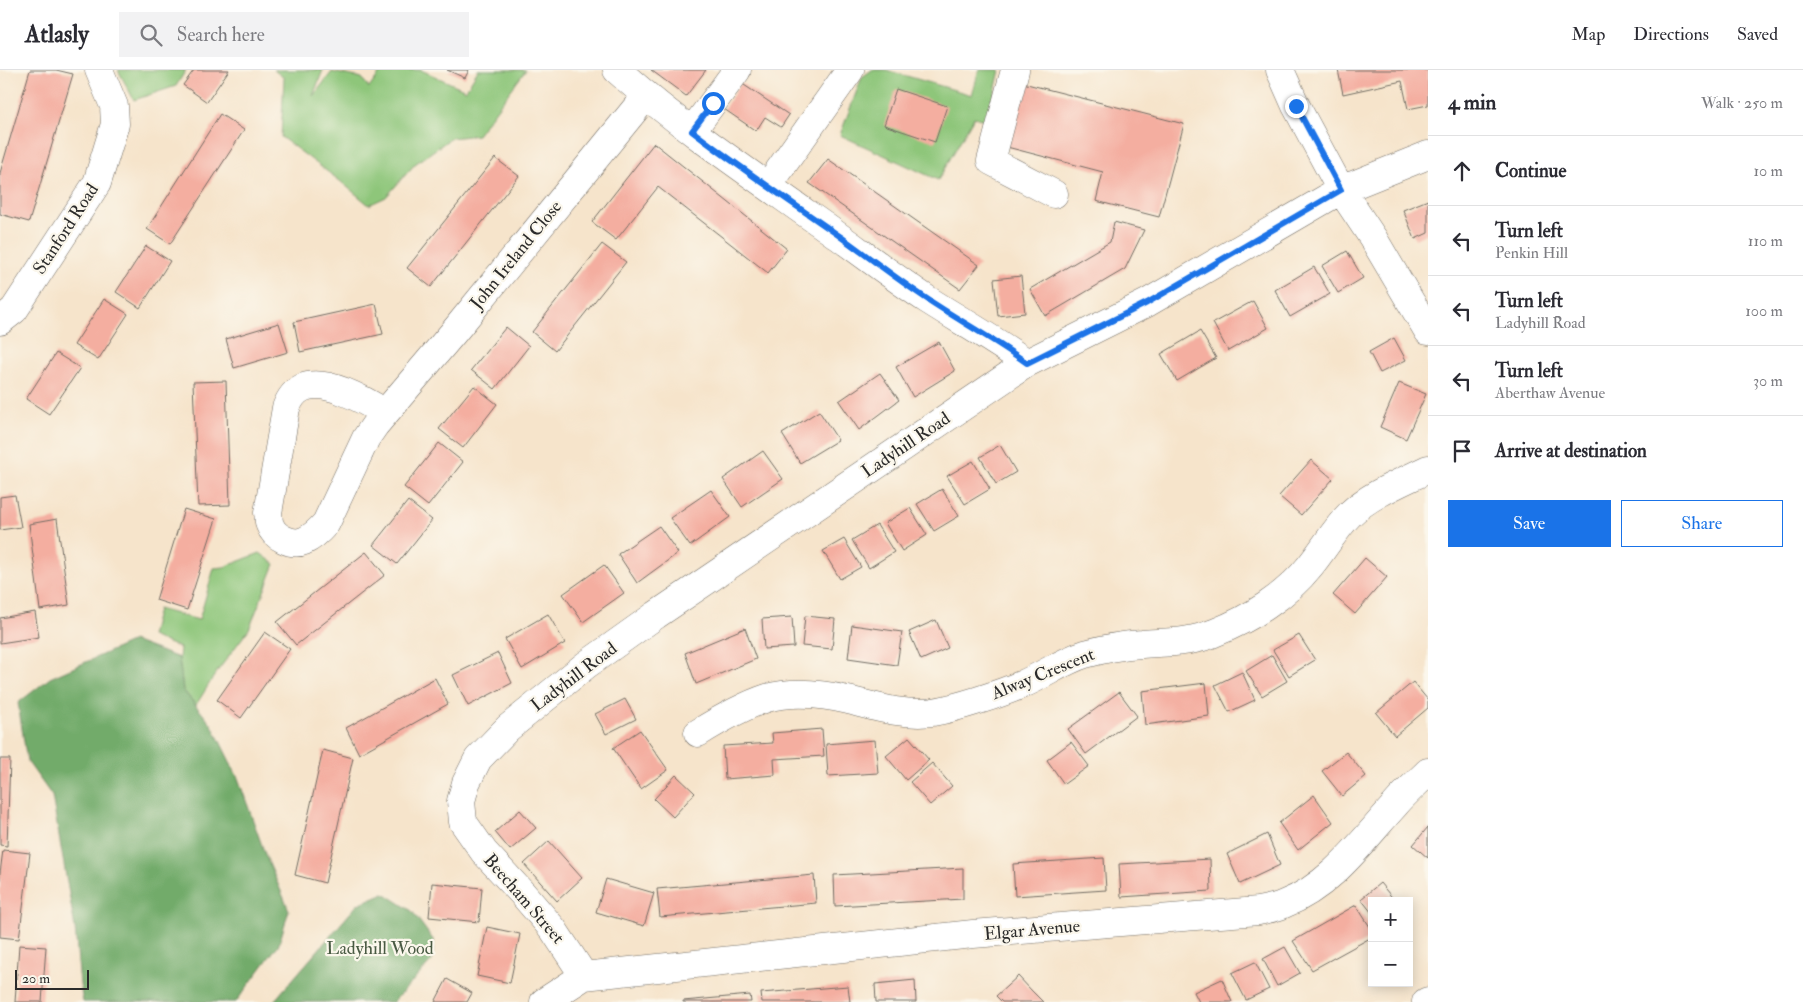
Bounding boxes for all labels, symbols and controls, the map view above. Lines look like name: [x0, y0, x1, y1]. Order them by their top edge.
search box: [119, 12, 469, 57]
text: Atlasly: [25, 19, 89, 50]
icon: search: [137, 21, 165, 49]
text: Search here: [177, 23, 265, 47]
text: Map: [1572, 23, 1605, 46]
text: Directions: [1633, 23, 1709, 46]
text: Saved: [1737, 23, 1778, 46]
text: 4 min: [1448, 89, 1496, 116]
route start: [702, 92, 725, 115]
text: Walk · 250 m: [1701, 93, 1783, 113]
route end: [1285, 95, 1308, 118]
icon: ahead: [1448, 157, 1476, 185]
text: Continue: [1495, 159, 1566, 183]
text: 10 m: [1753, 161, 1783, 181]
street label: Stanford Road: [28, 179, 104, 279]
street label: John Ireland Close: [464, 196, 567, 315]
text: Turn left: [1495, 219, 1563, 243]
icon: left: [1448, 227, 1476, 255]
text: 110 m: [1748, 231, 1783, 251]
text: Penkin Hill: [1495, 243, 1568, 263]
text: Turn left: [1495, 289, 1563, 313]
icon: left: [1448, 297, 1476, 325]
text: 100 m: [1745, 301, 1783, 321]
text: Ladyhill Road: [1495, 313, 1586, 333]
text: Turn left: [1495, 359, 1563, 383]
icon: left: [1448, 367, 1476, 395]
text: 30 m: [1753, 371, 1783, 391]
text: Aberthaw Avenue: [1495, 383, 1605, 403]
street label: Ladyhill Road: [857, 407, 955, 483]
icon: arrive: [1448, 437, 1476, 465]
text: Arrive at destination: [1495, 439, 1647, 463]
button: Save: [1448, 500, 1611, 547]
button: Share: [1621, 500, 1783, 547]
street label: Ladyhill Road: [526, 637, 622, 717]
street label: Alway Crescent: [987, 643, 1098, 705]
street label: Beecham Street: [479, 849, 570, 949]
map controls: [1368, 897, 1413, 987]
button: +: [1368, 897, 1413, 942]
street label: Elgar Avenue: [983, 914, 1082, 946]
park label: Ladyhill Wood: [326, 937, 434, 960]
button: −: [1368, 942, 1413, 987]
scale bar: [15, 967, 89, 990]
text: 20 m: [22, 970, 50, 987]

